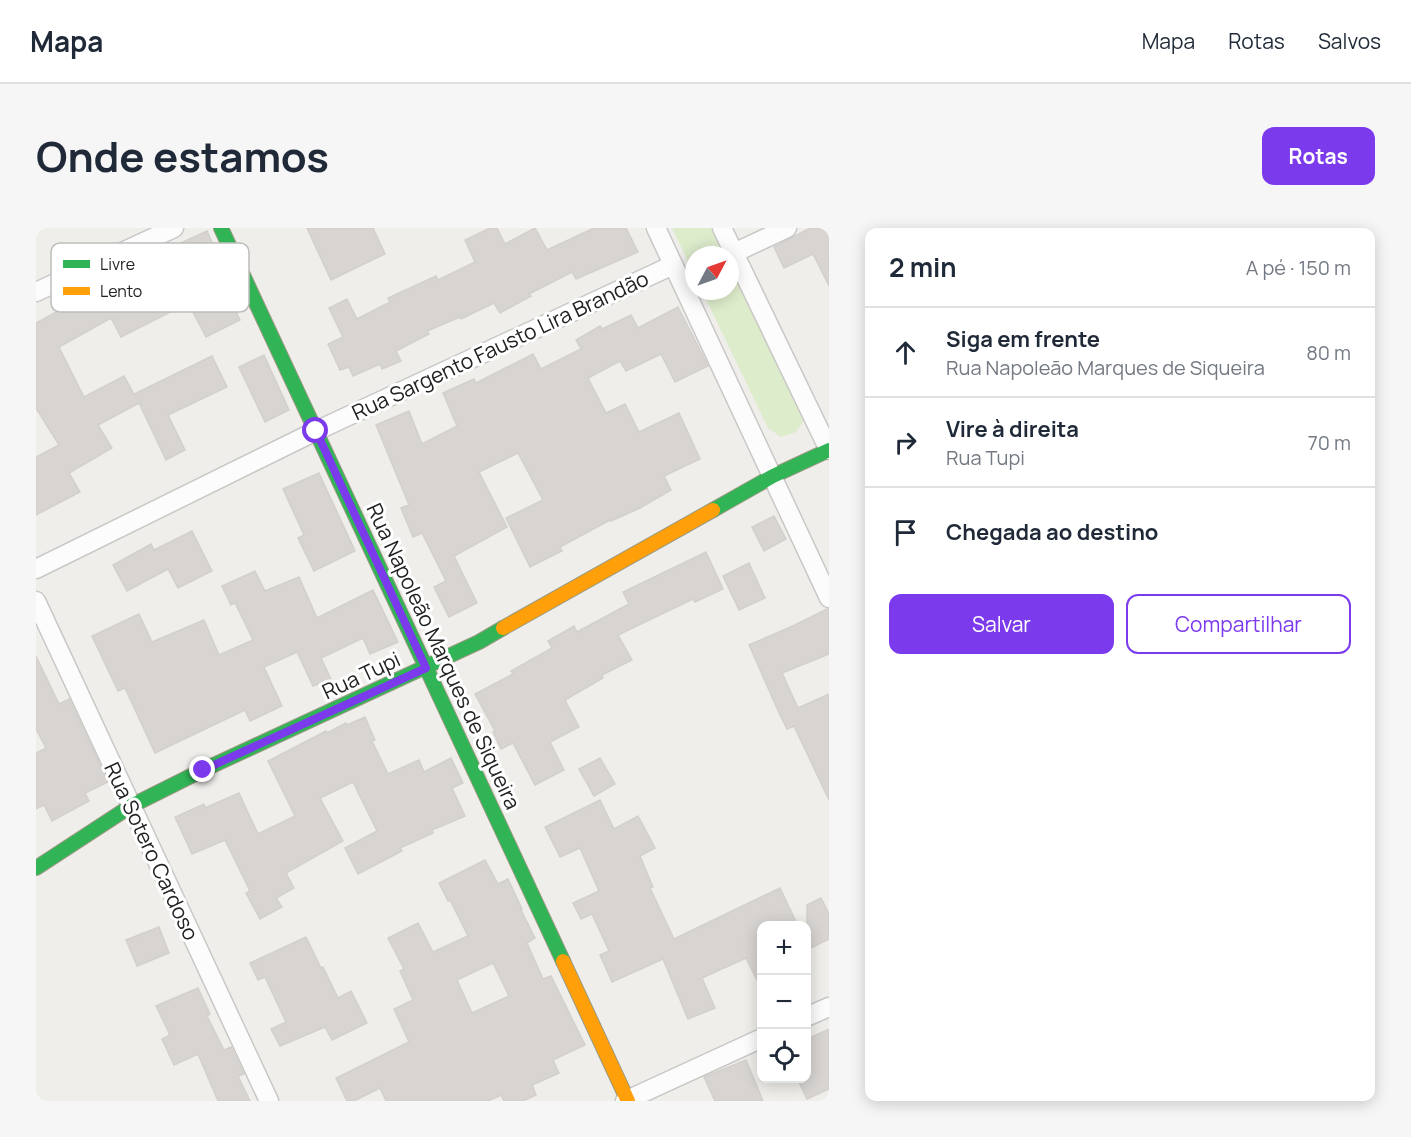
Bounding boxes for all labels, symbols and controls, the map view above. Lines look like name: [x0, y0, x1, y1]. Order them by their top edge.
text: Mapa: [30, 22, 103, 60]
text: Mapa: [1142, 27, 1195, 55]
text: Rotas: [1228, 27, 1285, 55]
text: Salvos: [1318, 27, 1381, 55]
text: Onde estamos: [36, 127, 329, 185]
button: Rotas: [1262, 127, 1375, 185]
legend: [51, 243, 249, 312]
north arrow: [685, 246, 739, 300]
text: 2 min: [889, 249, 957, 285]
text: Livre: [100, 253, 135, 275]
text: A pé · 150 m: [1246, 254, 1351, 281]
street label: Rua Sargento Fausto Lira Brandão: [347, 264, 653, 426]
text: Lento: [100, 280, 142, 302]
text: Siga em frente: [946, 324, 1100, 354]
icon: ahead: [889, 336, 922, 369]
text: 80 m: [1306, 339, 1351, 366]
text: Rua Napoleão Marques de Siqueira: [946, 354, 1265, 381]
text: Vire à direita: [946, 414, 1079, 444]
route start: [302, 417, 328, 443]
icon: right: [889, 426, 922, 459]
text: 70 m: [1308, 429, 1351, 456]
text: Rua Tupi: [946, 444, 1025, 471]
street label: Rua Napoleão Marques de Siqueira: [361, 498, 527, 814]
icon: arrive: [889, 516, 922, 549]
text: Chegada ao destino: [946, 517, 1158, 547]
button: Salvar: [889, 594, 1114, 654]
button: Compartilhar: [1126, 594, 1351, 654]
street label: Rua Tupi: [318, 645, 404, 705]
route end: [189, 756, 215, 782]
street label: Rua Sotero Cardoso: [98, 757, 206, 945]
map controls: [757, 921, 811, 1083]
button: +: [757, 921, 811, 975]
button: −: [757, 975, 811, 1029]
button: locate: [757, 1029, 811, 1083]

